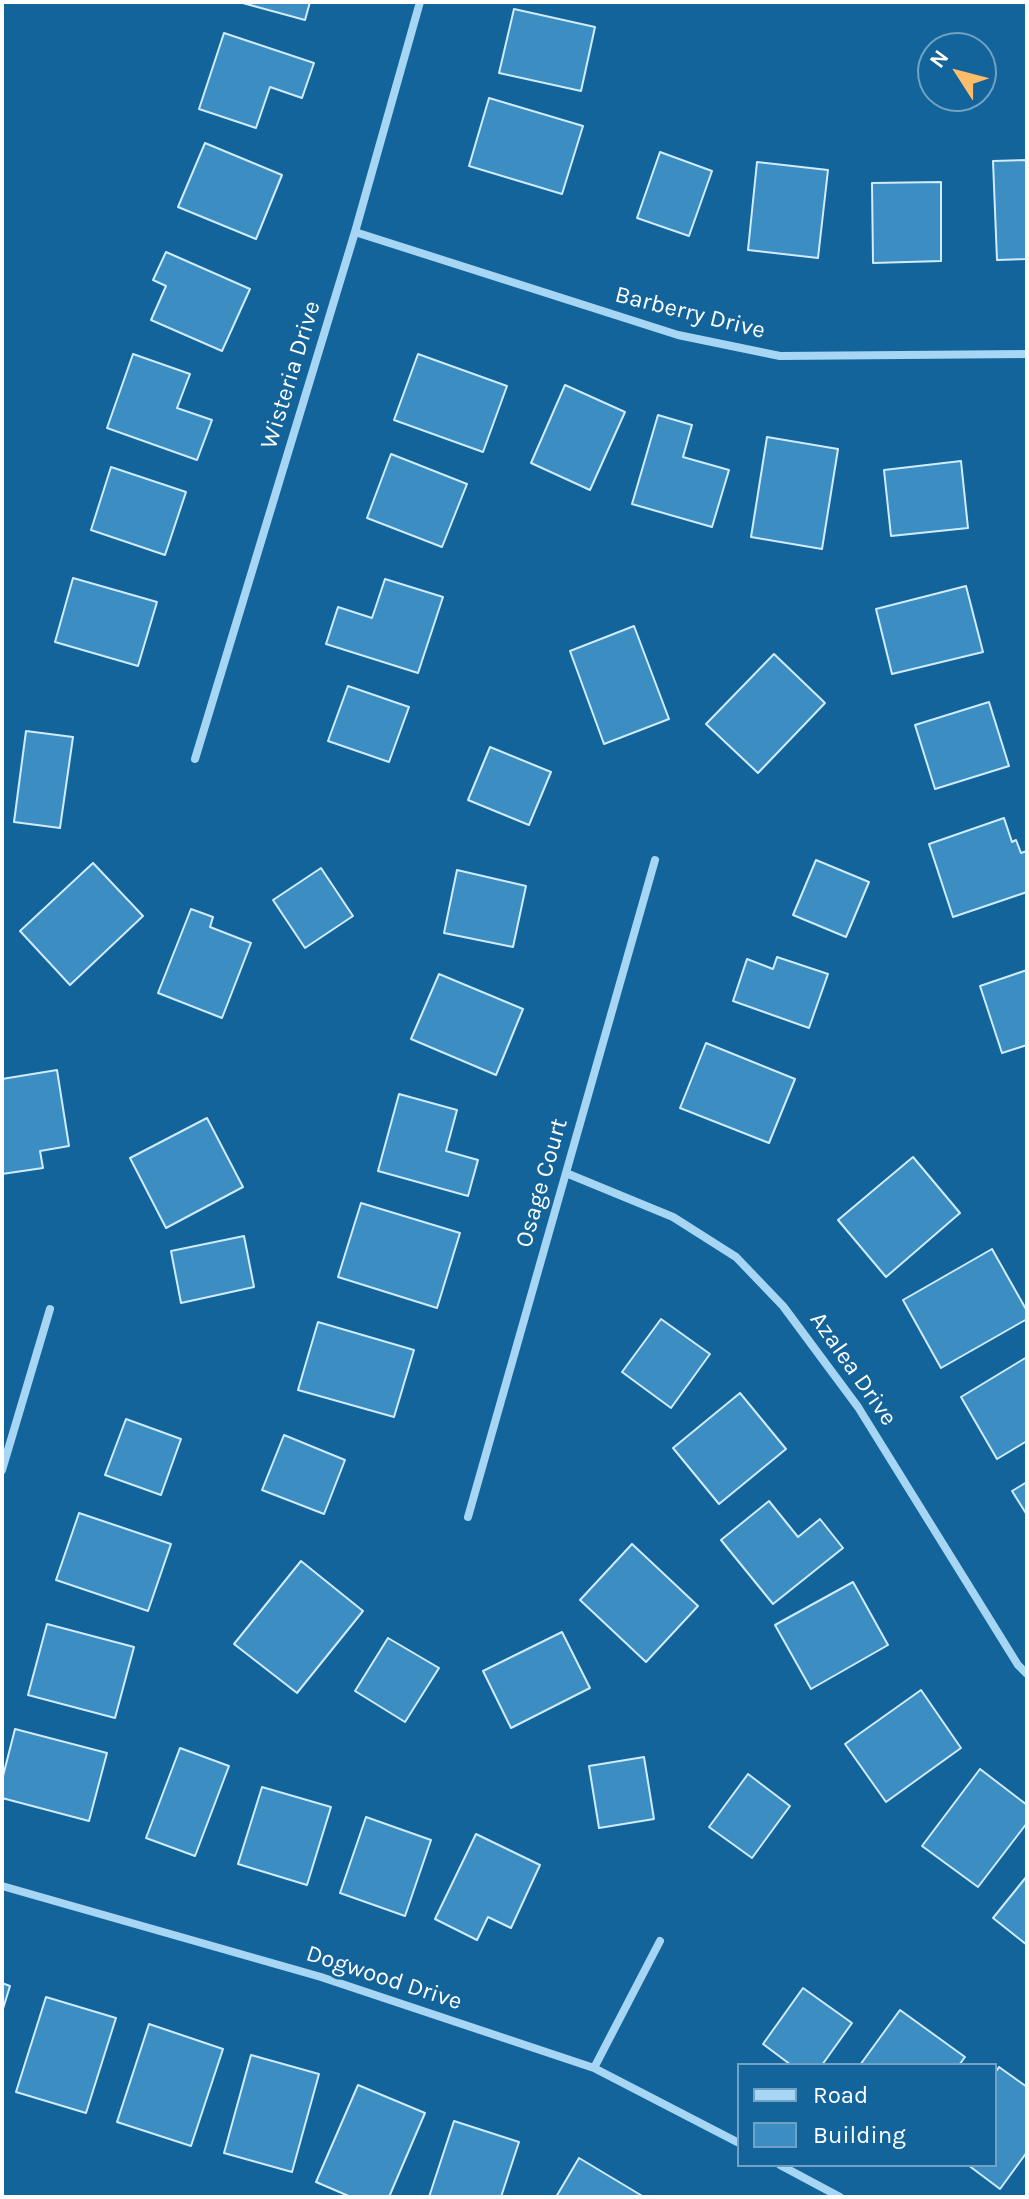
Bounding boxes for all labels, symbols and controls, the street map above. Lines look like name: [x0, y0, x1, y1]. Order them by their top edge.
north arrow: [917, 32, 997, 112]
text: N: [924, 45, 954, 73]
street label: Barberry Drive: [612, 280, 768, 346]
street label: Wisteria Drive: [255, 297, 327, 453]
street label: Osage Court: [510, 1115, 574, 1251]
street label: Azalea Drive: [803, 1307, 903, 1431]
street label: Dogwood Drive: [302, 1939, 466, 2017]
legend: [737, 2063, 997, 2167]
text: Road: [813, 2081, 868, 2109]
text: Building: [813, 2121, 906, 2149]

